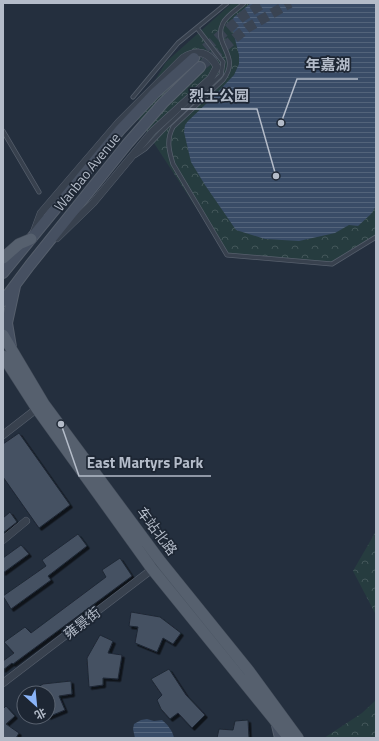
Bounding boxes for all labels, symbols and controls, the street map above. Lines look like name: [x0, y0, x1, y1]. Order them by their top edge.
callout: 年嘉湖: [297, 52, 358, 79]
text: 年嘉湖: [305, 53, 351, 76]
callout: 烈士公园: [181, 82, 257, 109]
text: 烈士公园: [189, 84, 249, 107]
street label: Wanbao Avenue: [48, 128, 125, 215]
callout: East Martyrs Park: [79, 449, 211, 476]
text: East Martyrs Park: [87, 451, 204, 474]
street label: 车站北路: [132, 502, 183, 559]
street label: 雍景街: [59, 601, 105, 644]
north arrow: [16, 685, 56, 725]
text: 北: [32, 704, 49, 724]

